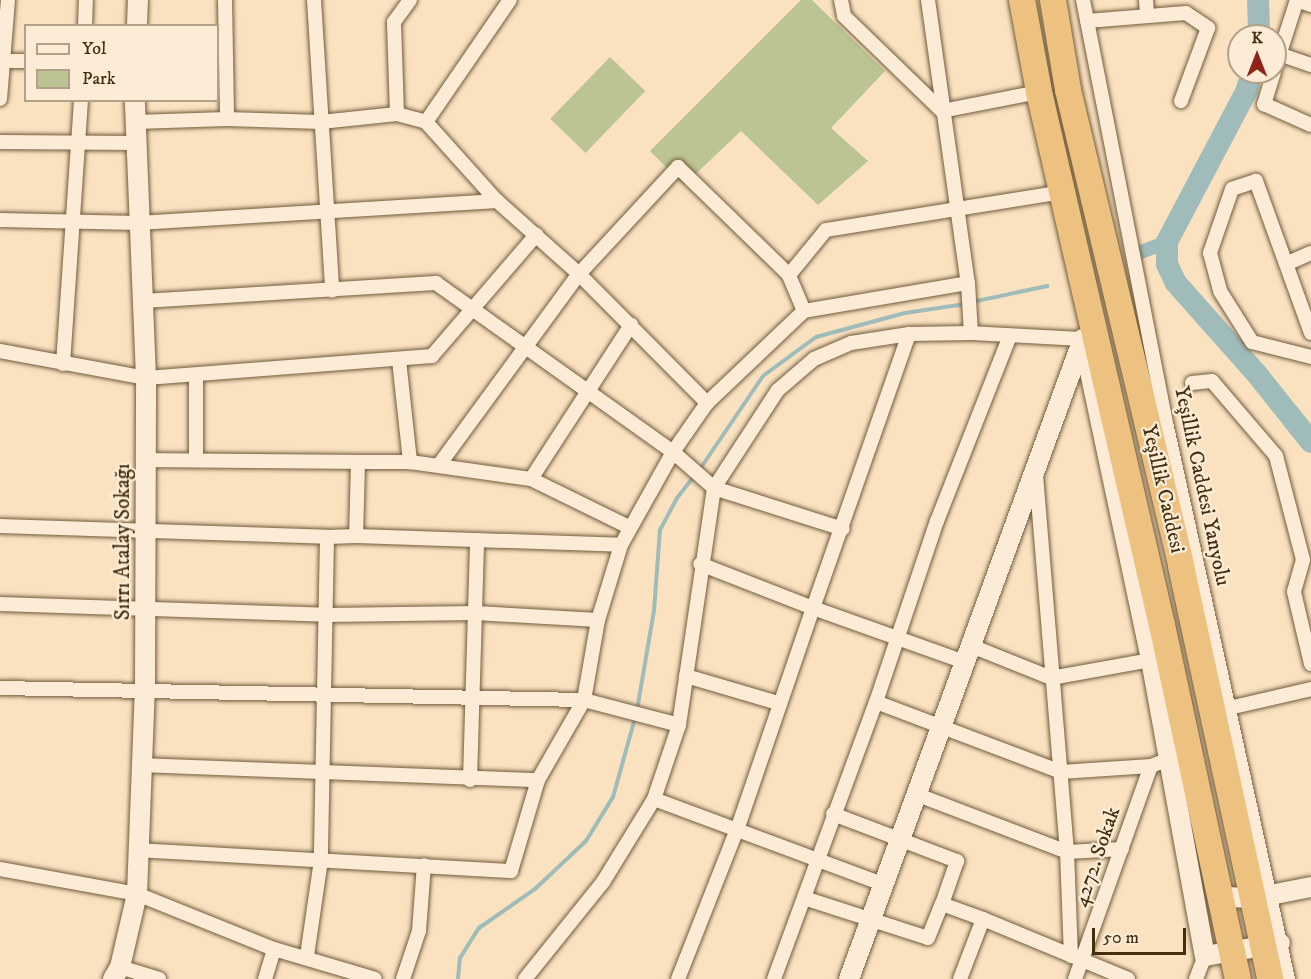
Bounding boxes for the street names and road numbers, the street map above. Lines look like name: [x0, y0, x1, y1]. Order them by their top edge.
street label: Yeşillik Caddesi Yanyolu: [1169, 384, 1235, 588]
street label: Yeşillik Caddesi: [1136, 422, 1190, 556]
street label: Sırrı Atalay Sokağı: [110, 464, 136, 620]
street label: 4272. Sokak: [1068, 804, 1126, 910]

